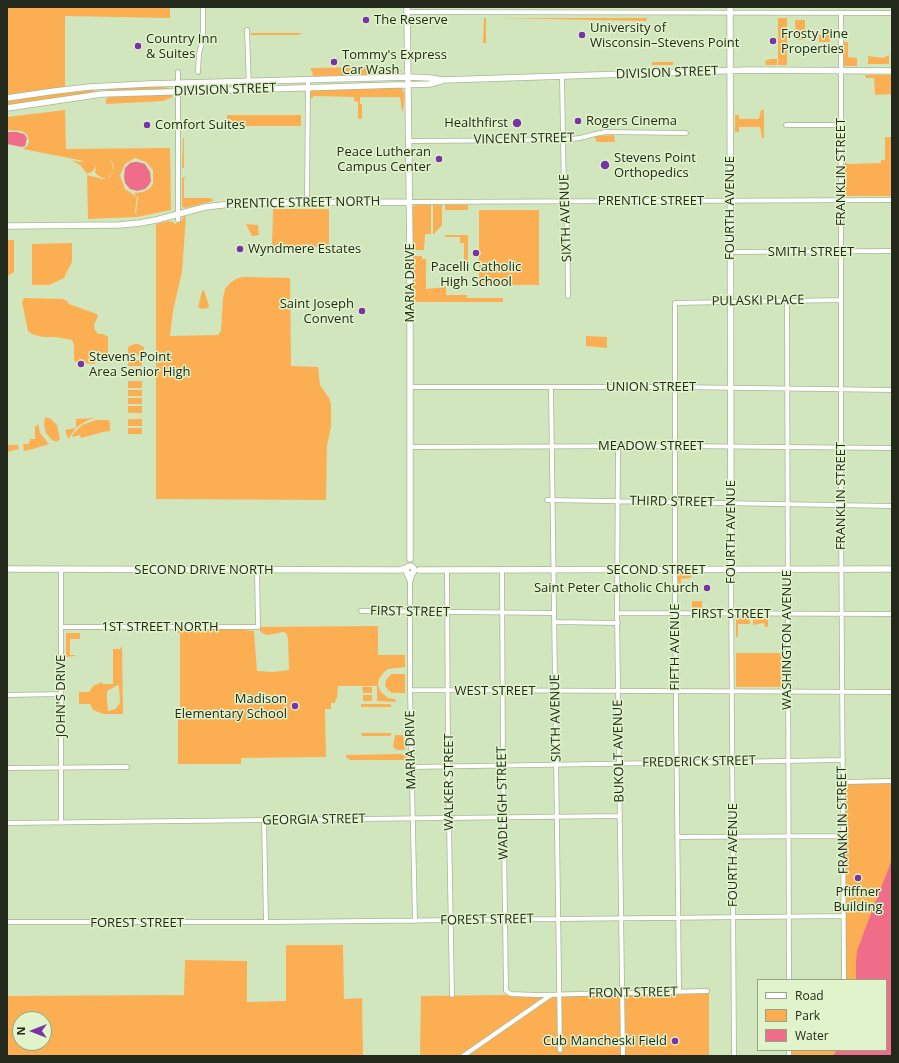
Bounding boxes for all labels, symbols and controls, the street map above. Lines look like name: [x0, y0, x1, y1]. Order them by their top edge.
place label: The Reserve: [374, 12, 448, 28]
marker: The Reserve: [361, 15, 371, 25]
place label: University of Wisconsin–Stevens Point: [590, 20, 739, 51]
place label: Frosty Pine Properties: [781, 26, 848, 57]
marker: University of Wisconsin–Stevens Point: [577, 30, 587, 40]
place label: Country Inn & Suites: [146, 31, 217, 62]
marker: Frosty Pine Properties: [768, 36, 778, 46]
marker: Country Inn & Suites: [133, 41, 143, 51]
place label: Tommy's Express Car Wash: [342, 47, 447, 78]
marker: Tommy's Express Car Wash: [329, 57, 339, 67]
street label: DIVISION STREET: [616, 63, 718, 83]
street label: DIVISION STREET: [174, 80, 276, 100]
place label: Rogers Cinema: [586, 113, 677, 129]
place label: Healthfirst: [444, 115, 508, 131]
marker: Rogers Cinema: [573, 116, 583, 126]
place label: Comfort Suites: [155, 117, 245, 133]
marker: Healthfirst: [511, 117, 523, 129]
street label: FRANKLIN STREET: [833, 118, 849, 226]
marker: Comfort Suites: [142, 120, 152, 130]
street label: VINCENT STREET: [473, 130, 575, 148]
place label: Peace Lutheran Campus Center: [337, 144, 431, 175]
place label: Stevens Point Orthopedics: [614, 150, 696, 181]
marker: Peace Lutheran Campus Center: [434, 154, 444, 164]
street label: FOURTH AVENUE: [722, 156, 738, 260]
marker: Stevens Point Orthopedics: [599, 159, 611, 171]
street label: SIXTH AVENUE: [557, 174, 575, 262]
street label: PRENTICE STREET: [598, 193, 704, 209]
street label: PRENTICE STREET NORTH: [226, 194, 380, 212]
place label: Wyndmere Estates: [248, 241, 361, 257]
street label: MARIA DRIVE: [402, 243, 418, 323]
marker: Wyndmere Estates: [235, 244, 245, 254]
street label: SMITH STREET: [768, 244, 854, 260]
marker: Pacelli Catholic High School: [471, 248, 481, 258]
place label: Pacelli Catholic High School: [431, 259, 521, 290]
street label: PULASKI PLACE: [712, 292, 804, 310]
place label: Saint Joseph Convent: [280, 296, 354, 327]
marker: Saint Joseph Convent: [357, 306, 367, 316]
place label: Stevens Point Area Senior High: [89, 349, 191, 380]
marker: Stevens Point Area Senior High: [76, 359, 86, 369]
street label: UNION STREET: [606, 379, 696, 395]
street label: MEADOW STREET: [598, 438, 704, 454]
street label: FRANKLIN STREET: [833, 442, 849, 550]
street label: FOURTH AVENUE: [723, 480, 739, 584]
street label: THIRD STREET: [629, 493, 715, 511]
street label: SECOND DRIVE NORTH: [134, 562, 274, 578]
street label: SECOND STREET: [606, 562, 706, 578]
street label: WASHINGTON AVENUE: [779, 570, 795, 710]
place label: Saint Peter Catholic Church: [534, 580, 699, 596]
marker: Saint Peter Catholic Church: [702, 583, 712, 593]
street label: FIRST STREET: [370, 604, 450, 620]
street label: FIFTH AVENUE: [667, 604, 683, 690]
street label: FIRST STREET: [691, 606, 771, 622]
street label: 1ST STREET NORTH: [101, 619, 219, 635]
street label: JOHN'S DRIVE: [53, 655, 69, 737]
street label: SIXTH AVENUE: [547, 674, 565, 762]
street label: WEST STREET: [455, 683, 535, 699]
place label: Madison Elementary School: [175, 691, 287, 722]
street label: BUKOLT AVENUE: [610, 699, 628, 803]
marker: Madison Elementary School: [290, 701, 300, 711]
street label: MARIA DRIVE: [403, 710, 419, 790]
street label: WALKER STREET: [441, 733, 457, 831]
street label: WADLEIGH STREET: [494, 746, 512, 860]
street label: FREDERICK STREET: [642, 753, 756, 771]
street label: FRANKLIN STREET: [834, 766, 852, 874]
street label: FOURTH AVENUE: [725, 803, 741, 907]
street label: GEORGIA STREET: [262, 811, 366, 829]
marker: Pfiffner Building: [853, 873, 863, 883]
place label: Pfiffner Building: [833, 884, 883, 915]
street label: FOREST STREET: [440, 911, 534, 929]
street label: FOREST STREET: [90, 915, 184, 931]
legend: [757, 979, 887, 1051]
street label: FRONT STREET: [588, 984, 678, 1002]
text: Road: [795, 987, 824, 1004]
text: Park: [795, 1007, 820, 1024]
north arrow: [12, 1011, 52, 1051]
text: N: [13, 1027, 28, 1035]
text: Water: [795, 1027, 829, 1044]
place label: Cub Mancheski Field: [543, 1033, 667, 1049]
marker: Cub Mancheski Field: [670, 1036, 680, 1046]

